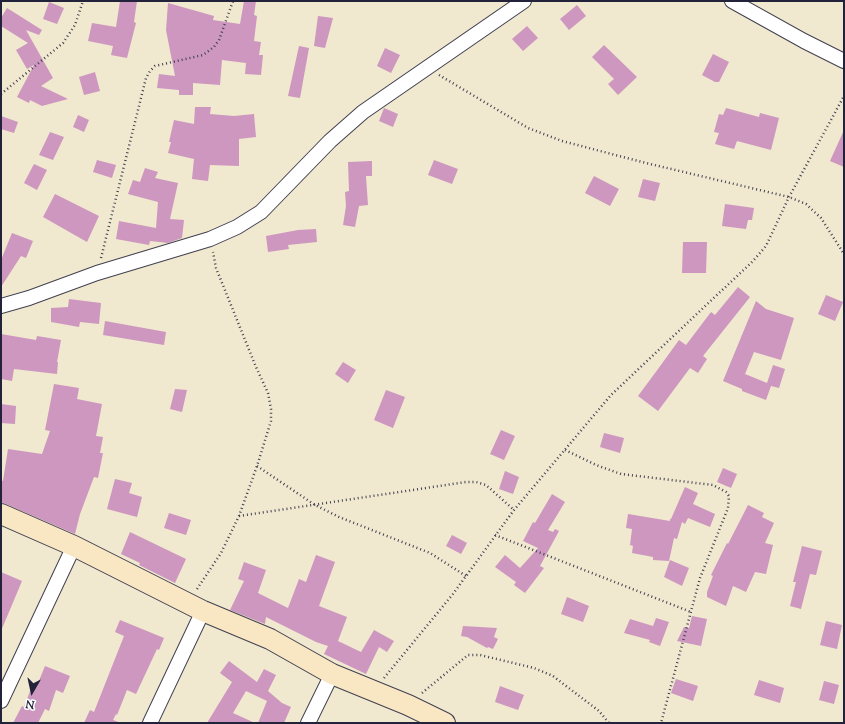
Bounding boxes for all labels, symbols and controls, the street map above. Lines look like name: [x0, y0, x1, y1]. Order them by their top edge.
north arrow: [12, 672, 52, 712]
text: N: [25, 695, 36, 712]

